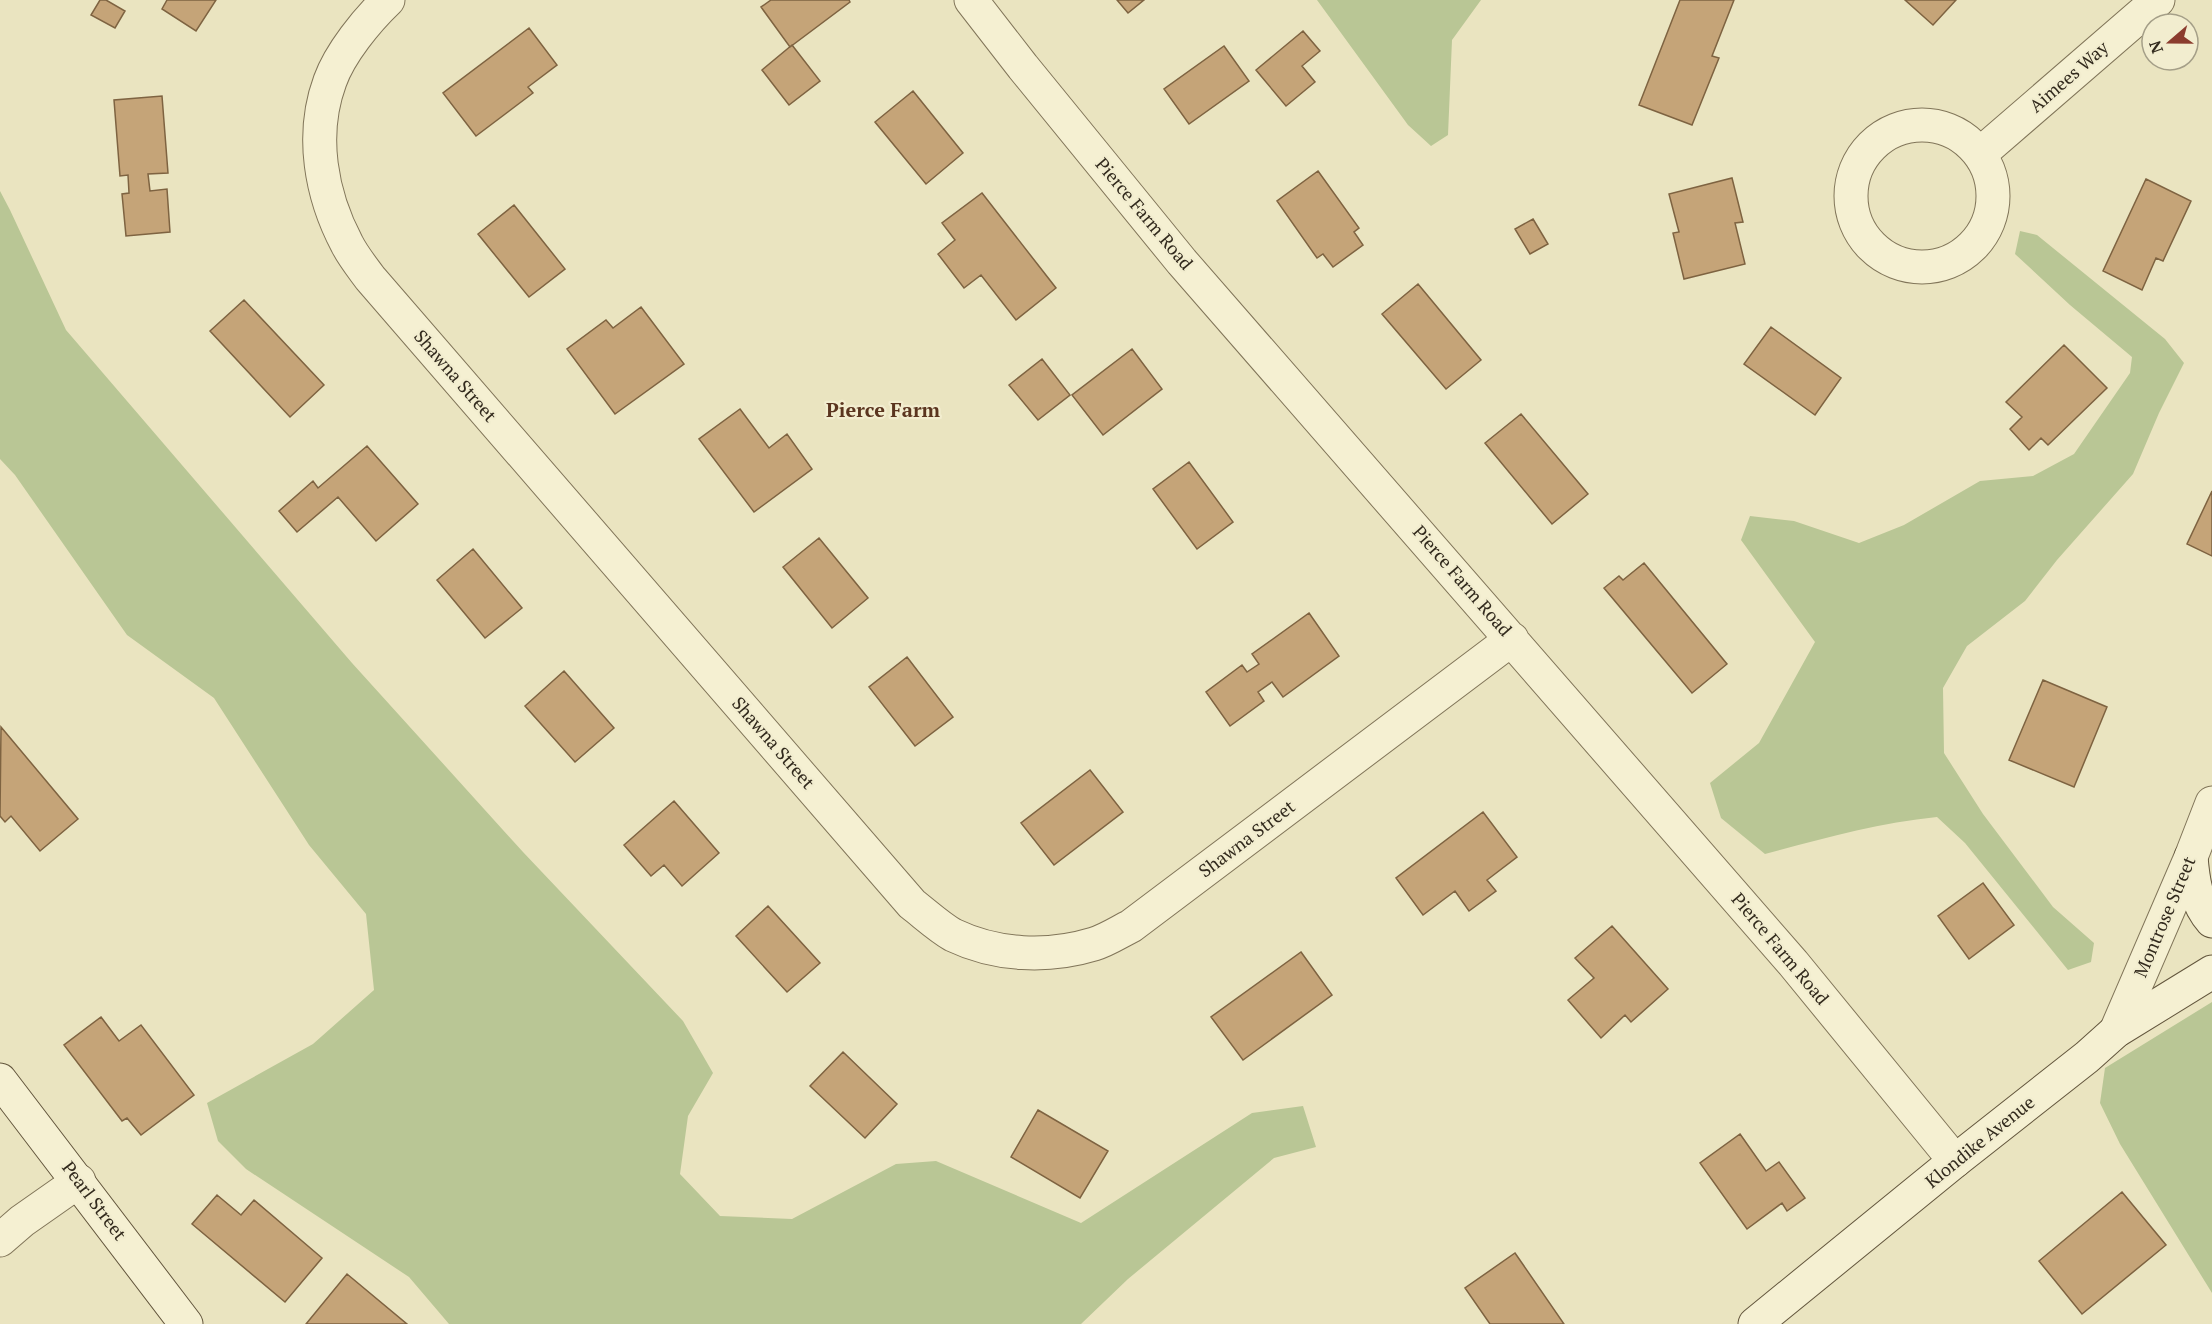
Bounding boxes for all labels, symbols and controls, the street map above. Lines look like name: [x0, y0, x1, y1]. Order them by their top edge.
north arrow: [2140, 12, 2200, 72]
street label: Aimees Way: [2024, 35, 2114, 117]
text: N: [2143, 38, 2168, 57]
street label: Pierce Farm Road: [1091, 152, 1199, 274]
street label: Shawna Street: [409, 324, 503, 427]
district label: Pierce Farm: [826, 396, 941, 423]
street label: Pierce Farm Road: [1408, 520, 1518, 641]
street label: Shawna Street: [727, 691, 821, 794]
street label: Shawna Street: [1193, 794, 1300, 882]
street label: Montrose Street: [2128, 852, 2200, 981]
street label: Pierce Farm Road: [1727, 887, 1835, 1009]
street label: Klondike Avenue: [1920, 1090, 2039, 1193]
street label: Pearl Street: [57, 1156, 133, 1245]

